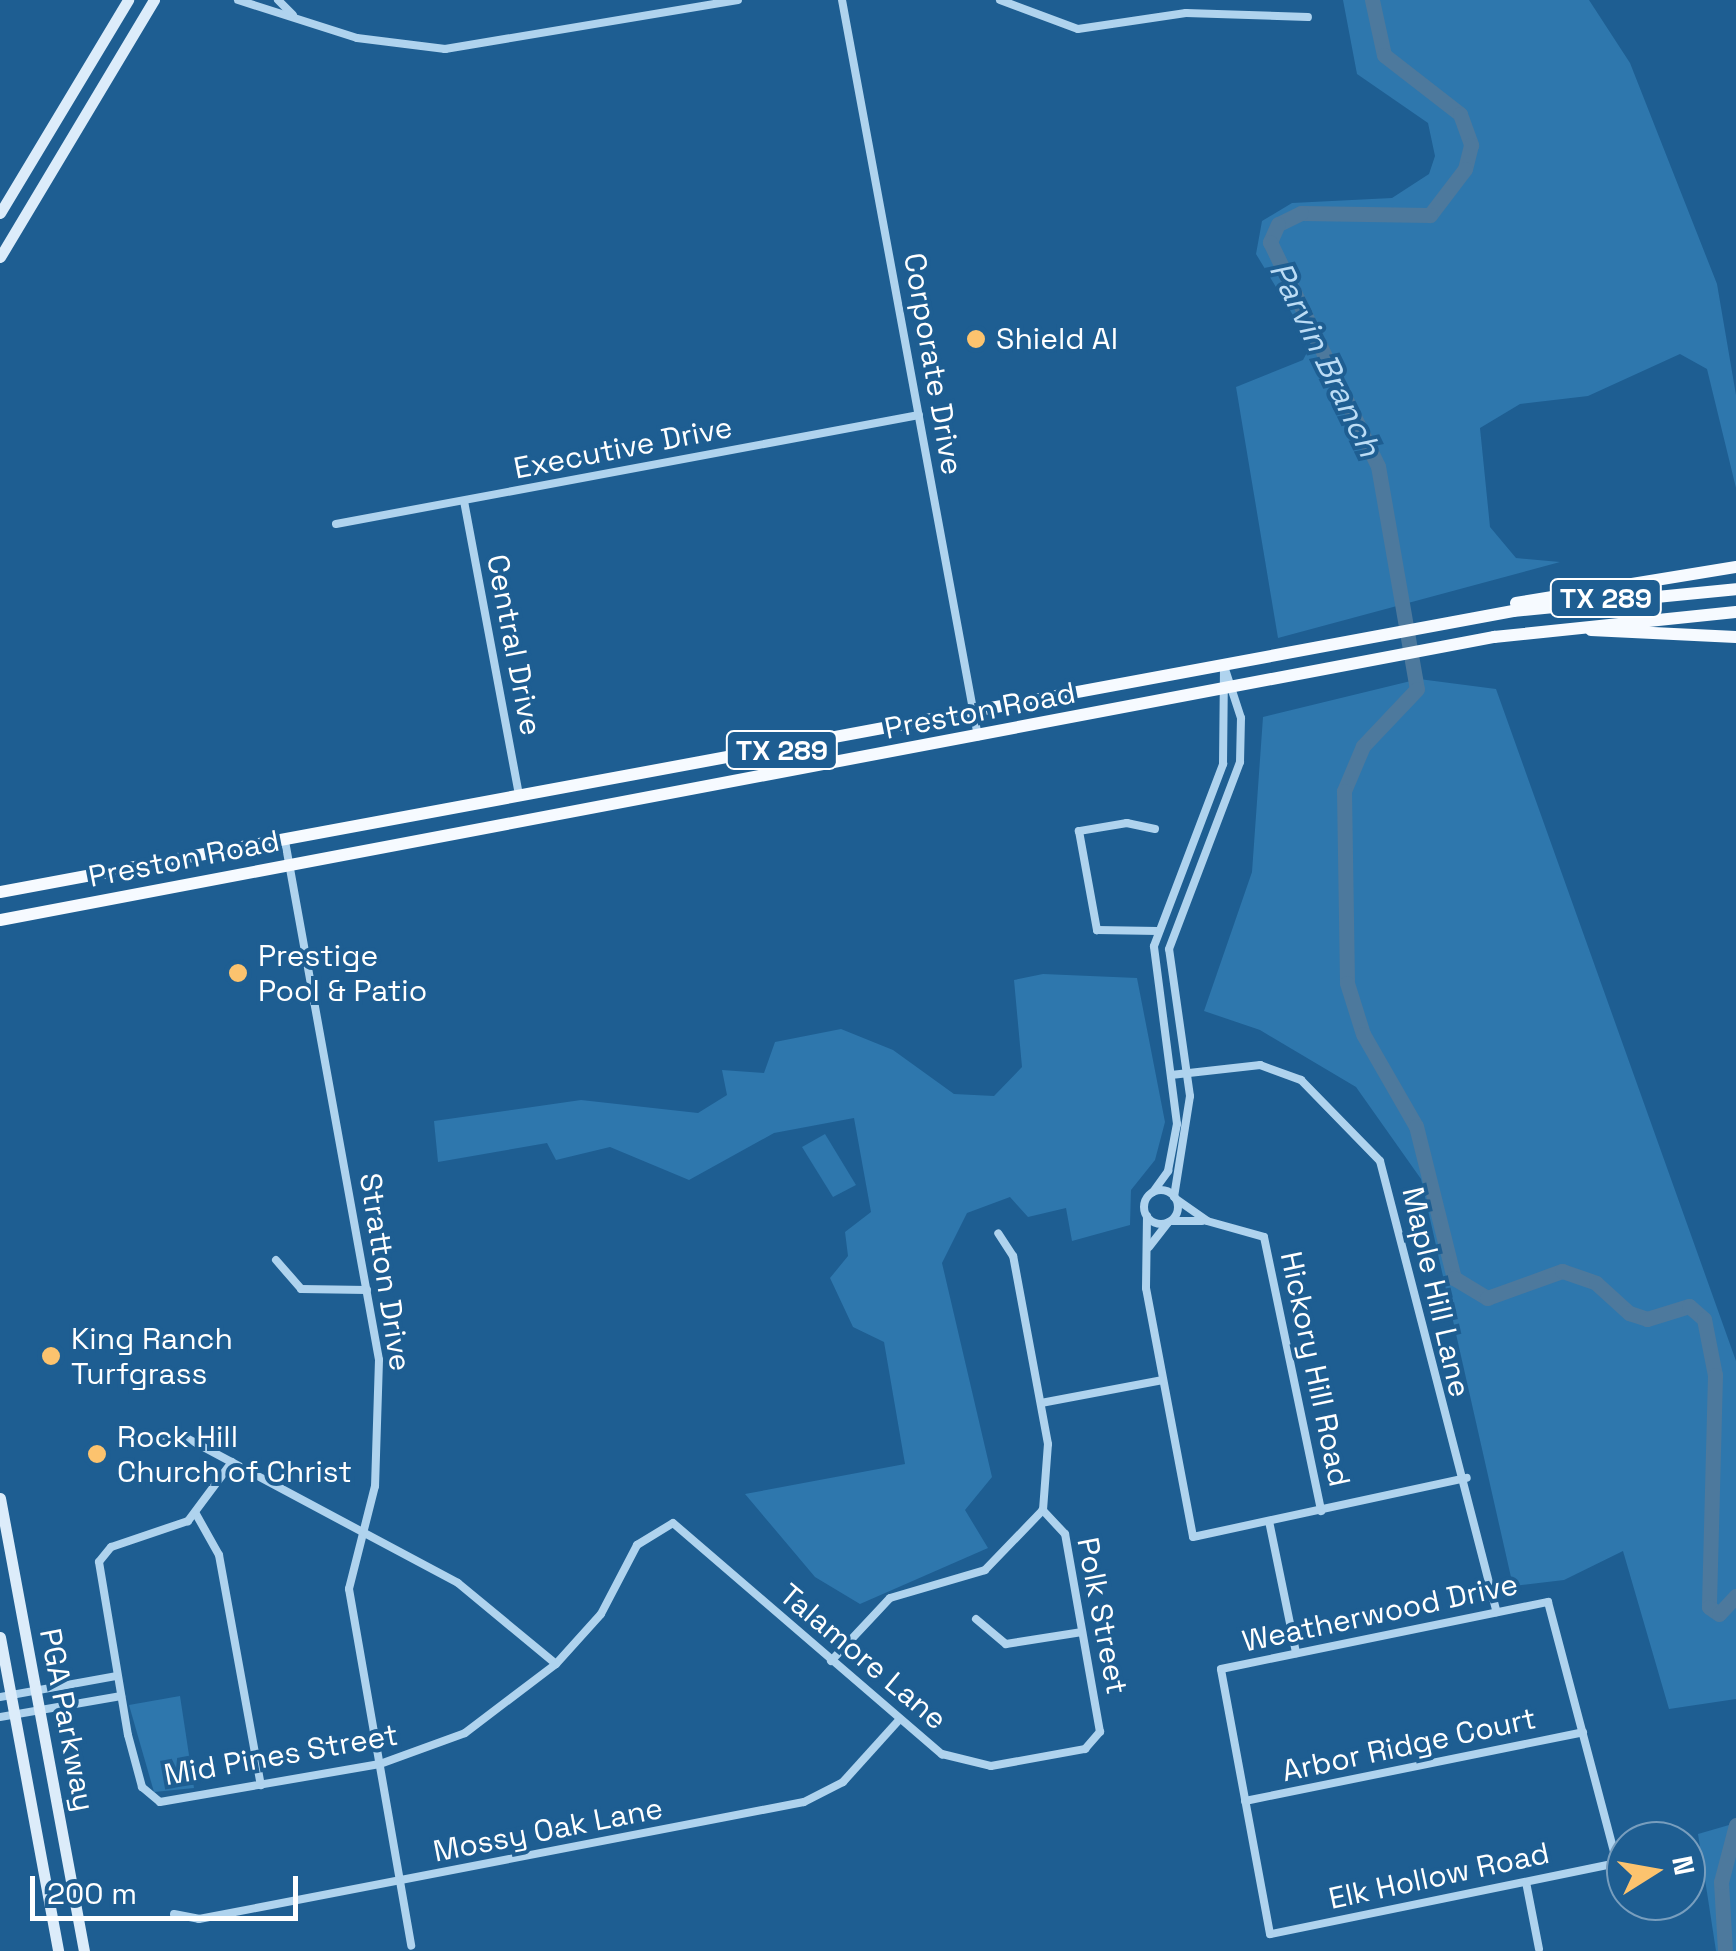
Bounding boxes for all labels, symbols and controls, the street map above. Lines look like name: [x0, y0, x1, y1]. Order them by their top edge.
street label: Corporate Drive: [896, 250, 970, 478]
water label: Parvin Branch: [1261, 255, 1389, 463]
place label: Shield AI: [996, 321, 1118, 357]
marker: Shield AI: [965, 328, 987, 350]
street label: Executive Drive: [511, 409, 735, 487]
street label: Central Drive: [479, 551, 549, 739]
road number: TX 289: [1548, 575, 1664, 621]
street label: Preston Road: [882, 675, 1078, 747]
road number: TX 289: [724, 727, 840, 773]
street label: Preston Road: [86, 823, 282, 895]
place label: Prestige Pool & Patio: [258, 938, 427, 1008]
marker: Prestige Pool & Patio: [227, 962, 249, 984]
street label: Stratton Drive: [352, 1170, 418, 1374]
street label: Maple Hill Lane: [1394, 1183, 1478, 1401]
street label: Hickory Hill Road: [1273, 1248, 1357, 1490]
place label: King Ranch Turfgrass: [71, 1321, 233, 1392]
marker: King Ranch Turfgrass: [40, 1345, 62, 1367]
place label: Rock Hill Church of Christ: [117, 1419, 352, 1490]
marker: Rock Hill Church of Christ: [86, 1443, 108, 1465]
street label: Polk Street: [1069, 1535, 1135, 1697]
street label: Weatherwood Drive: [1239, 1566, 1521, 1660]
street label: Talamore Lane: [772, 1577, 954, 1737]
street label: PGA Parkway: [32, 1625, 102, 1815]
street label: Arbor Ridge Court: [1279, 1701, 1539, 1789]
street label: Mid Pines Street: [161, 1717, 401, 1793]
street label: Mossy Oak Lane: [430, 1790, 666, 1870]
north arrow: [1606, 1821, 1706, 1921]
street label: Elk Hollow Road: [1325, 1835, 1553, 1917]
text: N: [1664, 1853, 1703, 1878]
scale bar: [35, 1856, 302, 1918]
text: 200 m: [47, 1874, 137, 1913]

